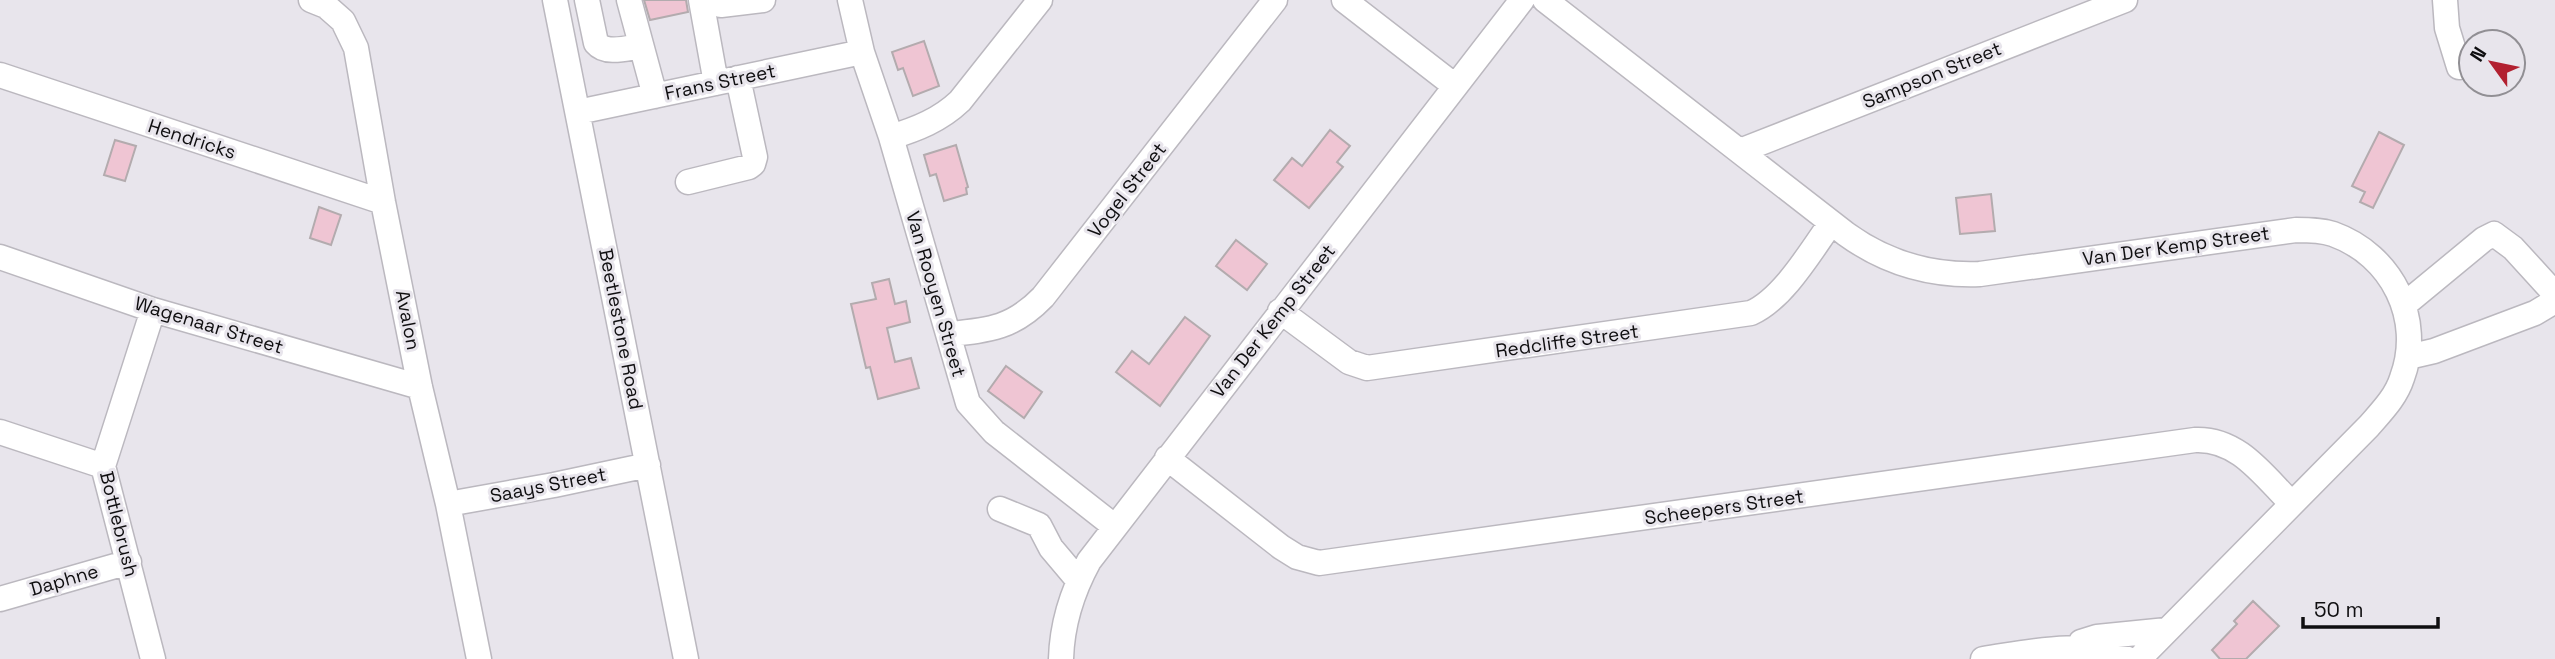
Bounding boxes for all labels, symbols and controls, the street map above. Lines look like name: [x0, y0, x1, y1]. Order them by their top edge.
north arrow: [2457, 28, 2527, 98]
street label: Sampson Street: [1859, 36, 2005, 114]
text: N: [2464, 42, 2492, 66]
street label: Frans Street: [662, 58, 778, 106]
street label: Hendricks: [145, 113, 239, 165]
street label: Vogel Street: [1082, 137, 1172, 243]
street label: Van Rooyen Street: [900, 208, 972, 380]
street label: Van Der Kemp Street: [2081, 221, 2271, 271]
street label: Van Der Kemp Street: [1205, 239, 1341, 403]
street label: Beetlestone Road: [593, 246, 649, 412]
street label: Avalon: [390, 288, 426, 352]
street label: Wagenaar Street: [132, 291, 286, 359]
street label: Redcliffe Street: [1494, 319, 1640, 363]
street label: Saays Street: [488, 461, 608, 509]
street label: Bottlebrush: [94, 469, 144, 579]
street label: Scheepers Street: [1643, 483, 1805, 531]
street label: Daphne: [27, 558, 101, 602]
scale bar: [2303, 586, 2438, 630]
text: 50 m: [2314, 596, 2364, 623]

